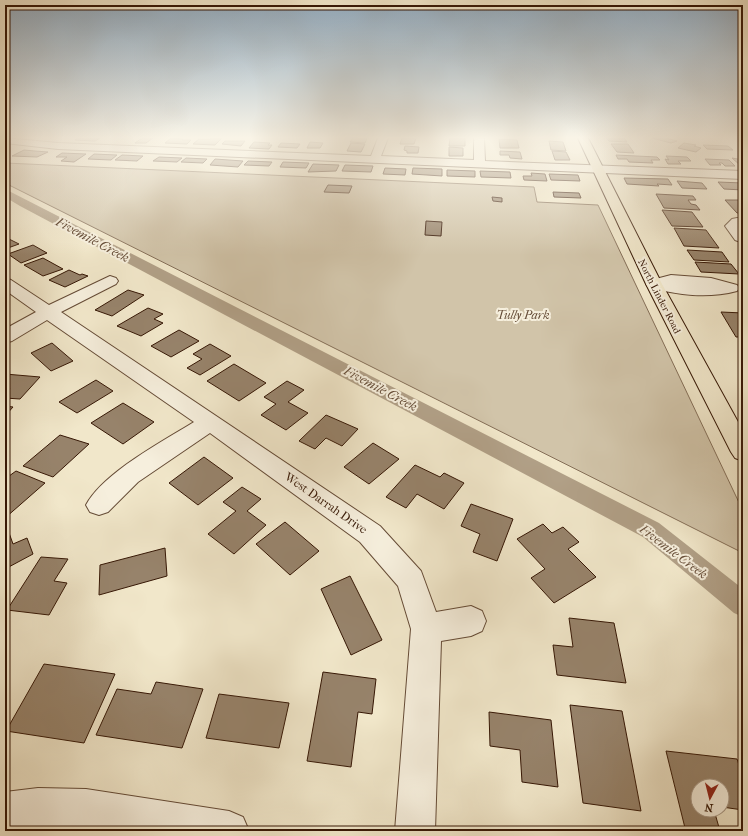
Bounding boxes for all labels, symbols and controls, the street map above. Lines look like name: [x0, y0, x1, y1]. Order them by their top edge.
water label: Fivemile Creek: [53, 213, 132, 265]
street label: North Linder Road: [635, 257, 683, 336]
park label: Tully Park: [497, 308, 549, 322]
water label: Fivemile Creek: [341, 362, 420, 414]
street label: West Darrah Drive: [281, 469, 370, 537]
water label: Fivemile Creek: [636, 520, 711, 582]
north arrow: [690, 778, 730, 818]
text: N: [703, 800, 714, 814]

